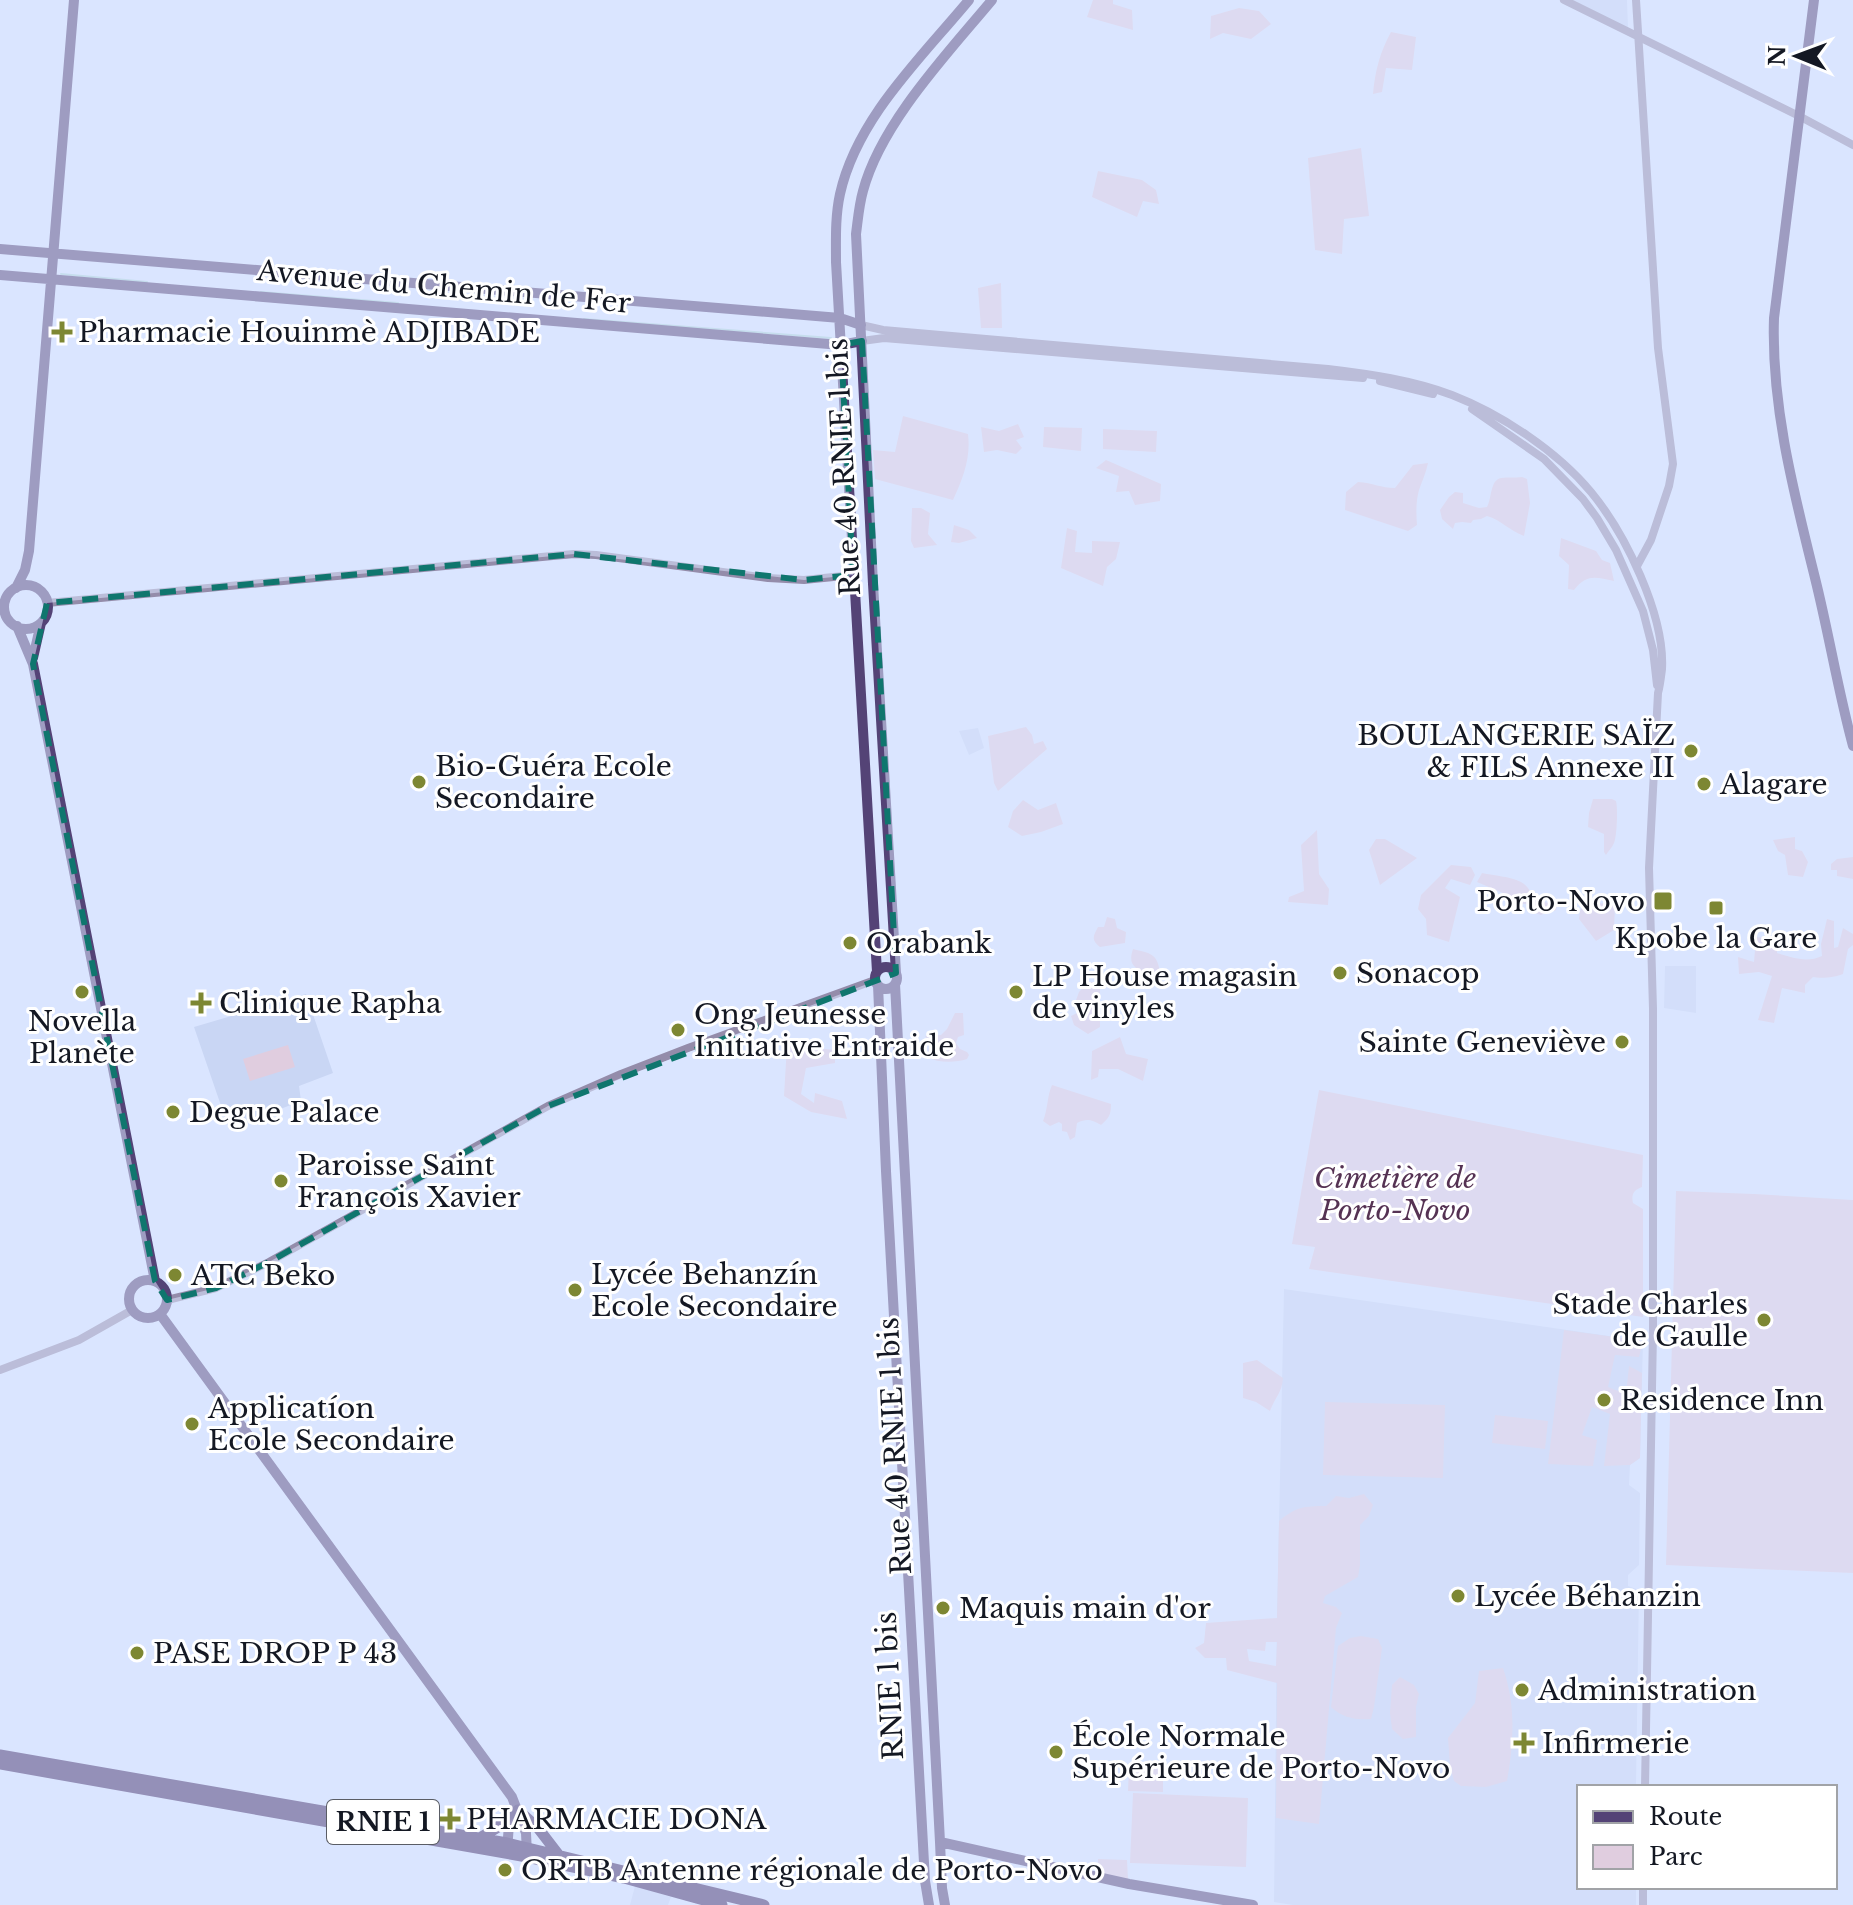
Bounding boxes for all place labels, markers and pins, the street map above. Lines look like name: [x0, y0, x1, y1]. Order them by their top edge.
place label: Pharmacie Houinmè ADJIBADE: [78, 315, 540, 350]
marker: Pharmacie Houinmè ADJIBADE: [53, 323, 71, 341]
place label: BOULANGERIE SAÏZ & FILS Annexe II: [1357, 718, 1675, 785]
marker: BOULANGERIE SAÏZ & FILS Annexe II: [1682, 742, 1700, 760]
place label: Bio-Guéra Ecole Secondaire: [435, 749, 672, 816]
place label: Alagare: [1719, 767, 1828, 802]
marker: Bio-Guéra Ecole Secondaire: [410, 773, 428, 791]
marker: Alagare: [1695, 775, 1713, 793]
place label: Porto-Novo: [1476, 884, 1645, 919]
marker: Porto-Novo: [1652, 890, 1674, 912]
marker: Kpobe la Gare: [1707, 899, 1725, 917]
place label: Kpobe la Gare: [1615, 921, 1817, 956]
place label: Orabank: [866, 926, 992, 961]
marker: Orabank: [841, 934, 859, 952]
place label: Sonacop: [1356, 956, 1480, 991]
place label: LP House magasin de vinyles: [1032, 959, 1297, 1026]
marker: Sonacop: [1331, 964, 1349, 982]
marker: Novella Planète: [73, 983, 91, 1001]
marker: LP House magasin de vinyles: [1007, 983, 1025, 1001]
place label: Clinique Rapha: [219, 986, 442, 1021]
marker: Clinique Rapha: [190, 992, 212, 1014]
place label: Ong Jeunesse Initiative Entraide: [694, 997, 954, 1064]
place label: Novella Planète: [28, 1004, 137, 1071]
marker: Ong Jeunesse Initiative Entraide: [669, 1021, 687, 1039]
place label: Sainte Geneviève: [1359, 1025, 1606, 1060]
marker: Sainte Geneviève: [1613, 1033, 1631, 1051]
place label: Degue Palace: [189, 1095, 380, 1130]
marker: Degue Palace: [164, 1103, 182, 1121]
place label: Paroisse Saint François Xavier: [297, 1148, 521, 1215]
marker: Paroisse Saint François Xavier: [272, 1172, 290, 1190]
place label: Lycée Behanzín Ecole Secondaire: [591, 1257, 838, 1324]
place label: ATC Beko: [190, 1258, 335, 1293]
marker: ATC Beko: [166, 1266, 184, 1284]
marker: Lycée Behanzín Ecole Secondaire: [566, 1281, 584, 1299]
place label: Stade Charles de Gaulle: [1553, 1287, 1748, 1354]
marker: Stade Charles de Gaulle: [1755, 1311, 1773, 1329]
place label: Residence Inn: [1620, 1383, 1824, 1418]
place label: Applicatíon Ecole Secondaire: [207, 1391, 455, 1458]
marker: Residence Inn: [1595, 1391, 1613, 1409]
marker: Applicatíon Ecole Secondaire: [183, 1415, 201, 1433]
place label: Lycée Béhanzin: [1474, 1579, 1701, 1614]
marker: Lycée Béhanzin: [1449, 1587, 1467, 1605]
place label: Maquis main d'or: [959, 1591, 1211, 1626]
marker: Maquis main d'or: [934, 1599, 952, 1617]
place label: PASE DROP P 43: [153, 1636, 397, 1671]
marker: PASE DROP P 43: [128, 1644, 146, 1662]
place label: Administration: [1537, 1673, 1756, 1708]
marker: Administration: [1513, 1681, 1531, 1699]
place label: École Normale Supérieure de Porto-Novo: [1072, 1719, 1450, 1786]
place label: Infirmerie: [1542, 1726, 1690, 1761]
marker: Infirmerie: [1513, 1732, 1535, 1754]
marker: École Normale Supérieure de Porto-Novo: [1047, 1743, 1065, 1761]
place label: PHARMACIE DONA: [466, 1802, 767, 1837]
marker: PHARMACIE DONA: [441, 1810, 459, 1828]
place label: ORTB Antenne régionale de Porto-Novo: [521, 1853, 1103, 1888]
marker: ORTB Antenne régionale de Porto-Novo: [496, 1861, 514, 1879]

